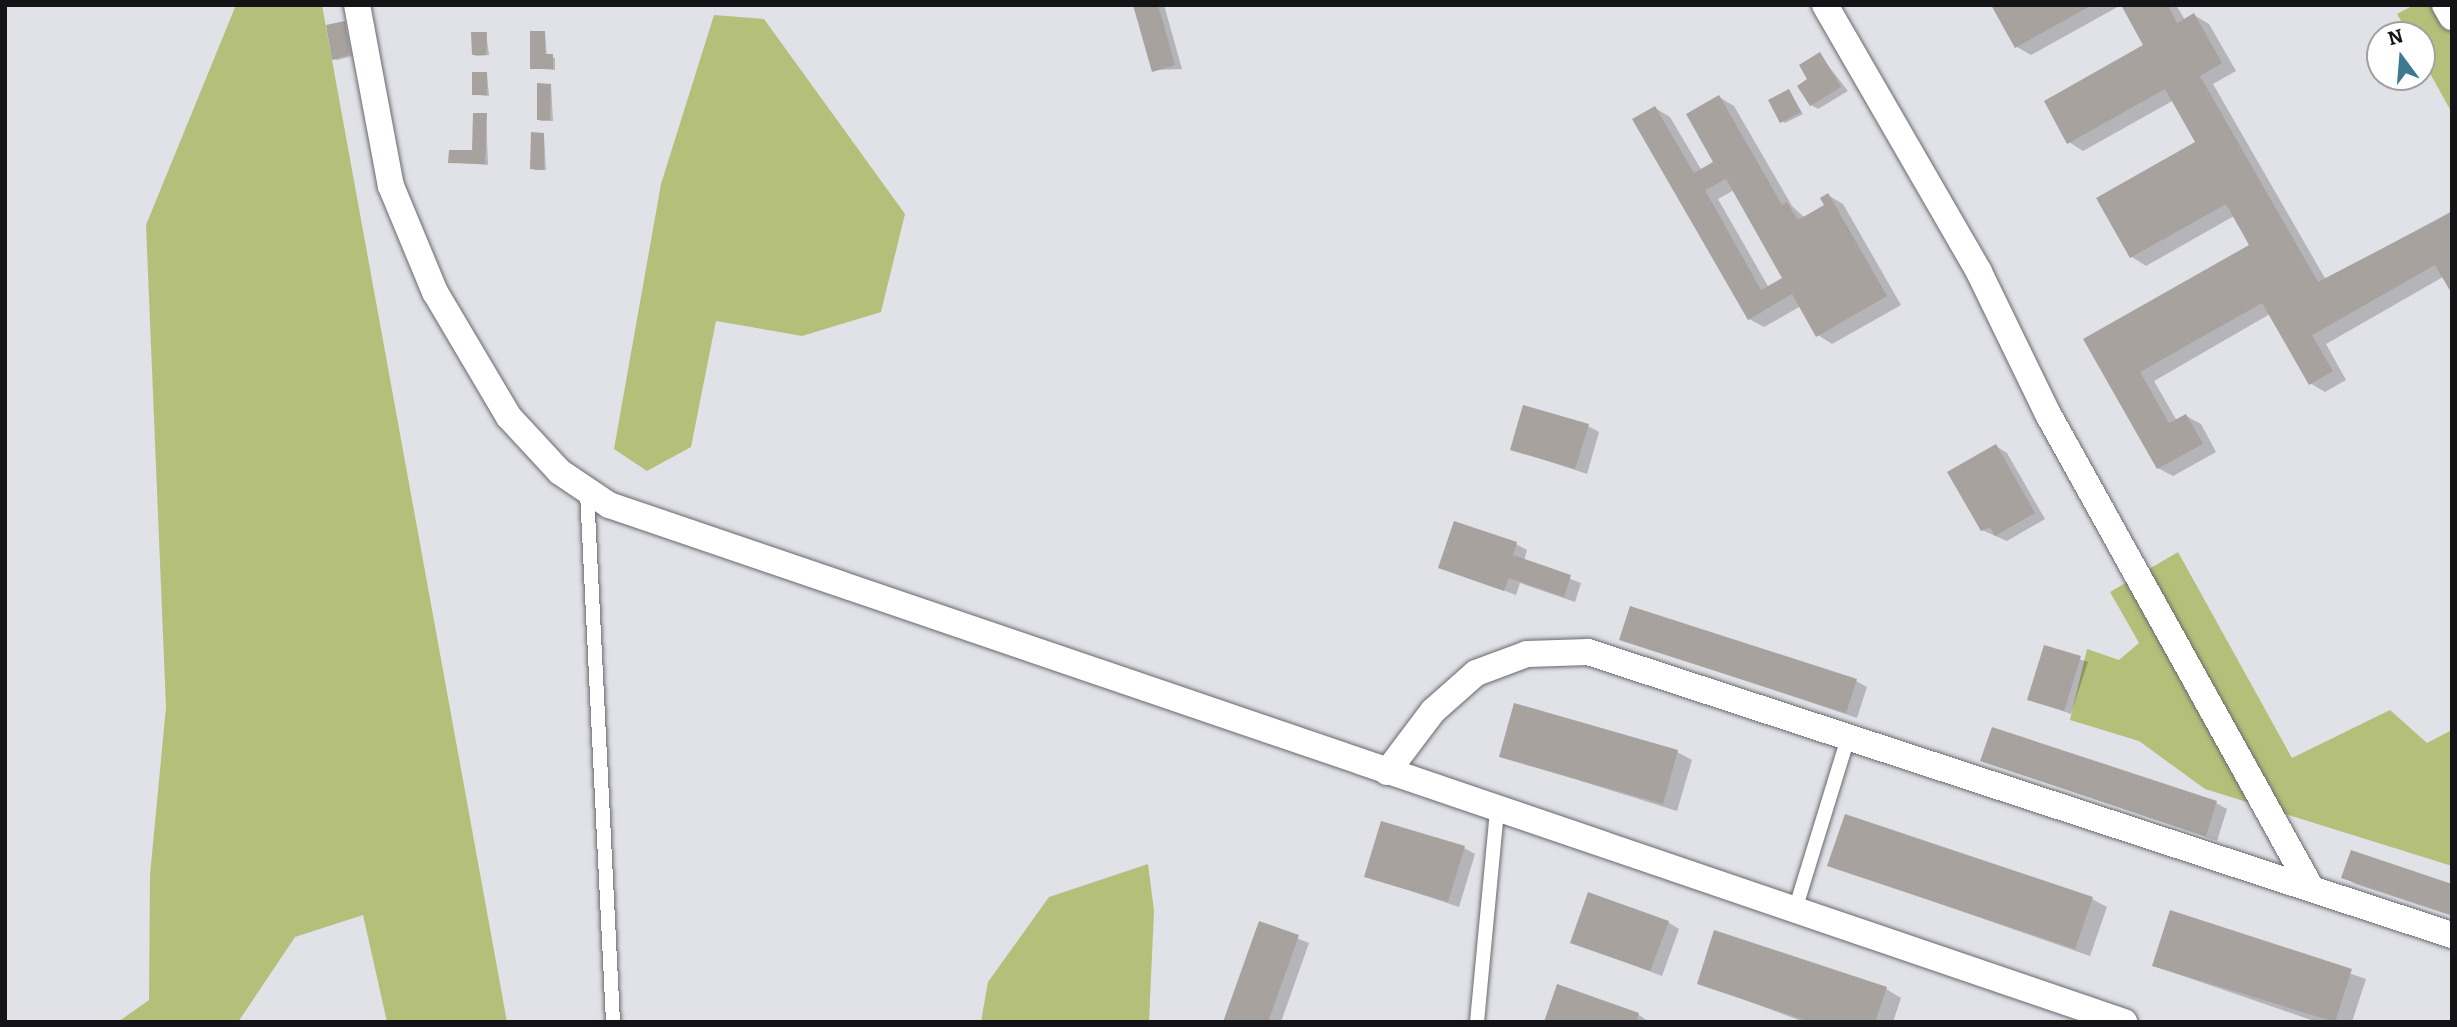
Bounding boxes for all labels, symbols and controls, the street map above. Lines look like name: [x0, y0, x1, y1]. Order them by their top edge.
north arrow: [2366, 21, 2436, 91]
text: N: [2385, 24, 2406, 50]

